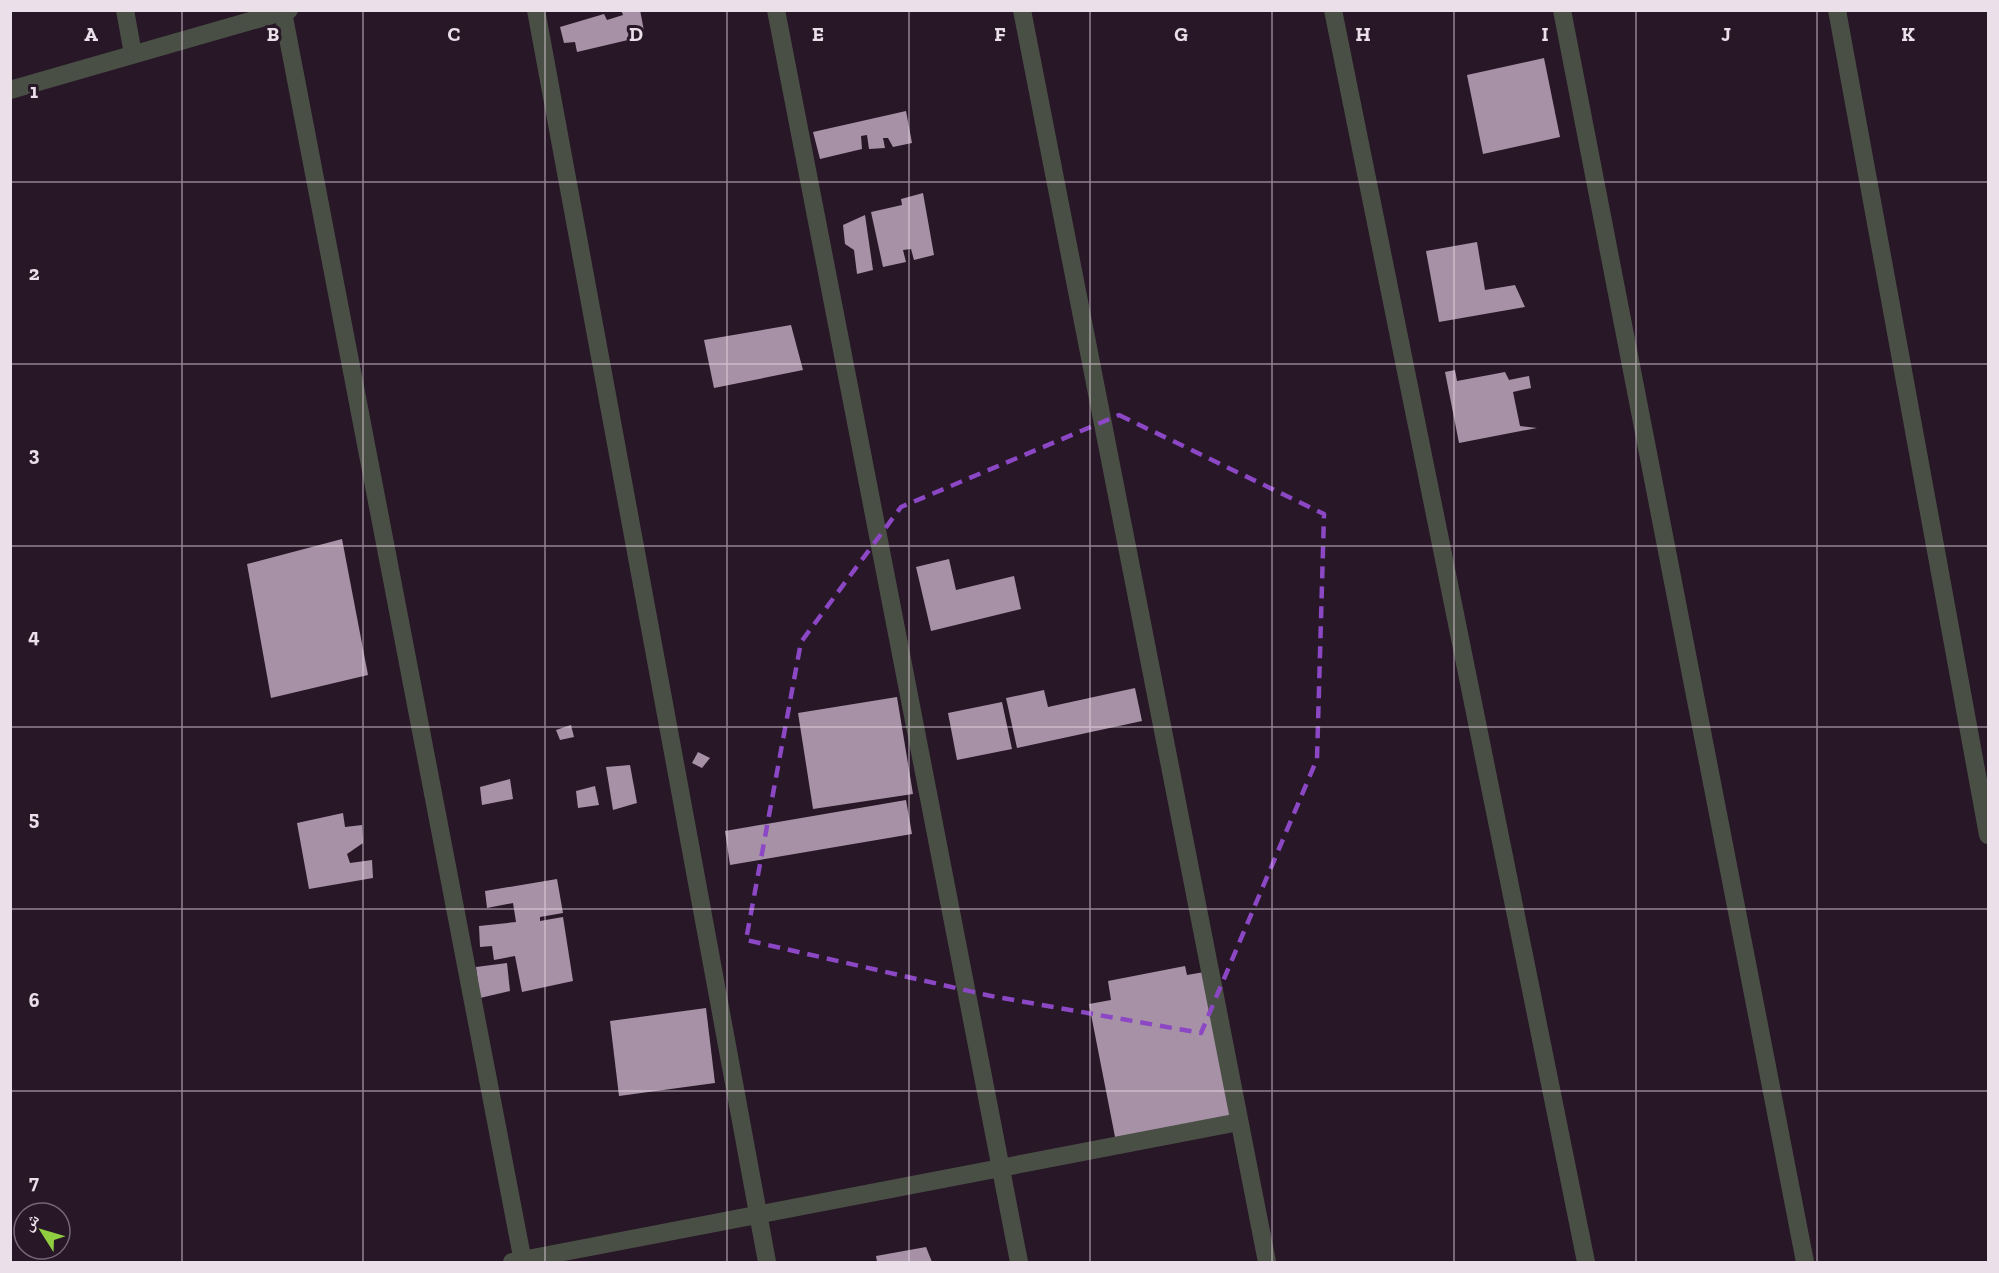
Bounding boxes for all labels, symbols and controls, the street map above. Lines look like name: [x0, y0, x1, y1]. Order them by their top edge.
text: A: [84, 22, 98, 46]
text: B: [267, 22, 279, 46]
text: C: [448, 22, 461, 46]
text: D: [629, 22, 643, 46]
text: E: [812, 22, 824, 46]
text: F: [994, 22, 1006, 46]
text: G: [1174, 22, 1188, 46]
text: H: [1355, 22, 1371, 46]
text: I: [1541, 22, 1549, 46]
text: J: [1721, 22, 1731, 46]
text: K: [1901, 22, 1915, 46]
text: 1: [30, 79, 38, 103]
text: 2: [29, 261, 40, 285]
text: 3: [29, 442, 40, 466]
text: 4: [28, 624, 40, 648]
text: 5: [29, 806, 39, 830]
text: 6: [29, 988, 40, 1012]
text: 7: [29, 1170, 39, 1194]
north arrow: [12, 1201, 72, 1261]
text: ش: [18, 1210, 43, 1235]

